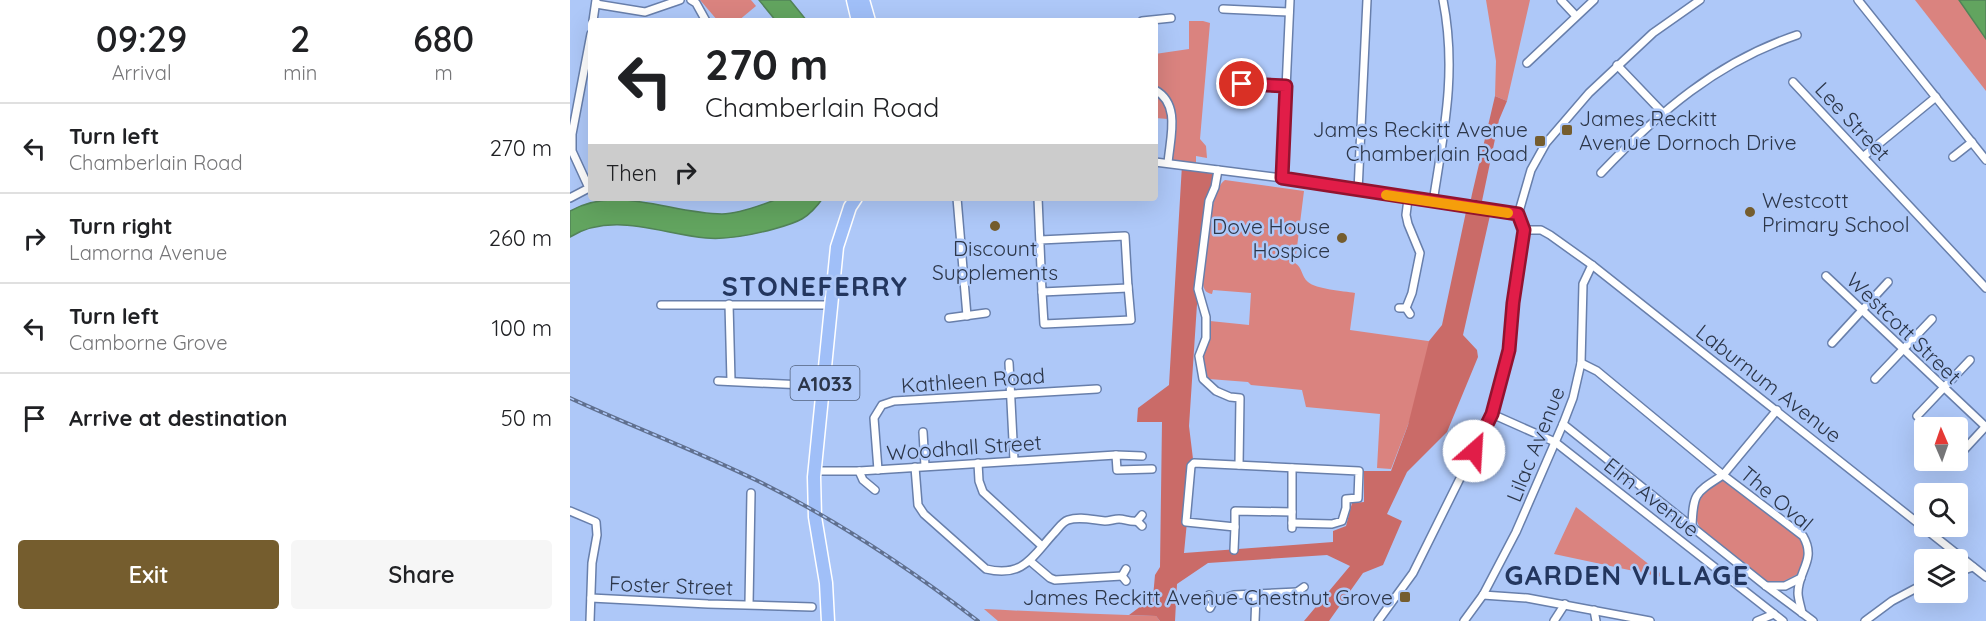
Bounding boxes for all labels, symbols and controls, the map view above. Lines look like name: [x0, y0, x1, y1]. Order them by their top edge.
text: 09:29: [96, 16, 187, 61]
text: 2: [290, 16, 310, 61]
text: 680: [413, 16, 474, 61]
text: 270 m: [705, 38, 828, 91]
icon: left: [606, 42, 684, 120]
pin: [1216, 58, 1267, 109]
text: Arrival: [112, 60, 172, 85]
text: min: [283, 60, 317, 85]
text: m: [435, 60, 453, 85]
icon: arrive: [1225, 67, 1258, 100]
street label: Lee Street: [1810, 76, 1896, 166]
text: Chamberlain Road: [705, 90, 939, 124]
place label: James Reckitt Avenue Dornoch Drive: [1579, 105, 1797, 155]
place label: James Reckitt Avenue Chamberlain Road: [1312, 116, 1528, 166]
text: Turn left: [69, 122, 159, 150]
marker: James Reckitt Avenue Dornoch Drive: [1560, 123, 1574, 137]
icon: left: [18, 132, 51, 165]
text: 270 m: [490, 134, 552, 162]
marker: James Reckitt Avenue Chamberlain Road: [1533, 134, 1547, 148]
text: Chamberlain Road: [69, 150, 243, 175]
icon: right: [669, 156, 702, 189]
text: Then: [606, 159, 657, 187]
place label: Westcott Primary School: [1762, 187, 1910, 237]
marker: Westcott Primary School: [1743, 205, 1757, 219]
text: Turn right: [69, 212, 173, 240]
place label: Dove House Hospice: [1212, 213, 1330, 263]
marker: Discount Supplements: [988, 219, 1002, 233]
icon: right: [18, 222, 51, 255]
text: 260 m: [489, 224, 552, 252]
marker: Dove House Hospice: [1335, 231, 1349, 245]
place label: Discount Supplements: [932, 235, 1058, 285]
text: Lamorna Avenue: [69, 240, 227, 265]
street label: Westcott Street: [1841, 267, 1967, 389]
district label: STONEFERRY: [722, 269, 908, 303]
text: Turn left: [69, 302, 159, 330]
icon: left: [18, 312, 51, 345]
text: 100 m: [492, 314, 552, 342]
street label: Laburnum Avenue: [1691, 318, 1847, 448]
text: Camborne Grove: [69, 330, 228, 355]
street label: Kathleen Road: [900, 362, 1046, 398]
road number: A1033: [790, 366, 860, 400]
street label: Lilac Avenue: [1500, 383, 1570, 505]
icon: arrive: [18, 402, 51, 435]
text: Arrive at destination: [69, 404, 287, 432]
text: 50 m: [501, 404, 552, 432]
north arrow: [1914, 417, 1968, 471]
map controls: [1914, 417, 1968, 603]
position arrow: [1442, 419, 1506, 483]
street label: Woodhall Street: [886, 429, 1042, 465]
street label: Elm Avenue: [1599, 452, 1705, 542]
street label: The Oval: [1735, 460, 1819, 536]
button: search: [1914, 483, 1968, 537]
button: Exit: [18, 540, 279, 609]
button: Share: [291, 540, 552, 609]
button: layers: [1914, 549, 1968, 603]
district label: GARDEN VILLAGE: [1504, 558, 1750, 592]
street label: Foster Street: [608, 570, 734, 600]
place label: James Reckitt Avenue Chestnut Grove: [1023, 584, 1393, 610]
marker: James Reckitt Avenue Chestnut Grove: [1398, 590, 1412, 604]

